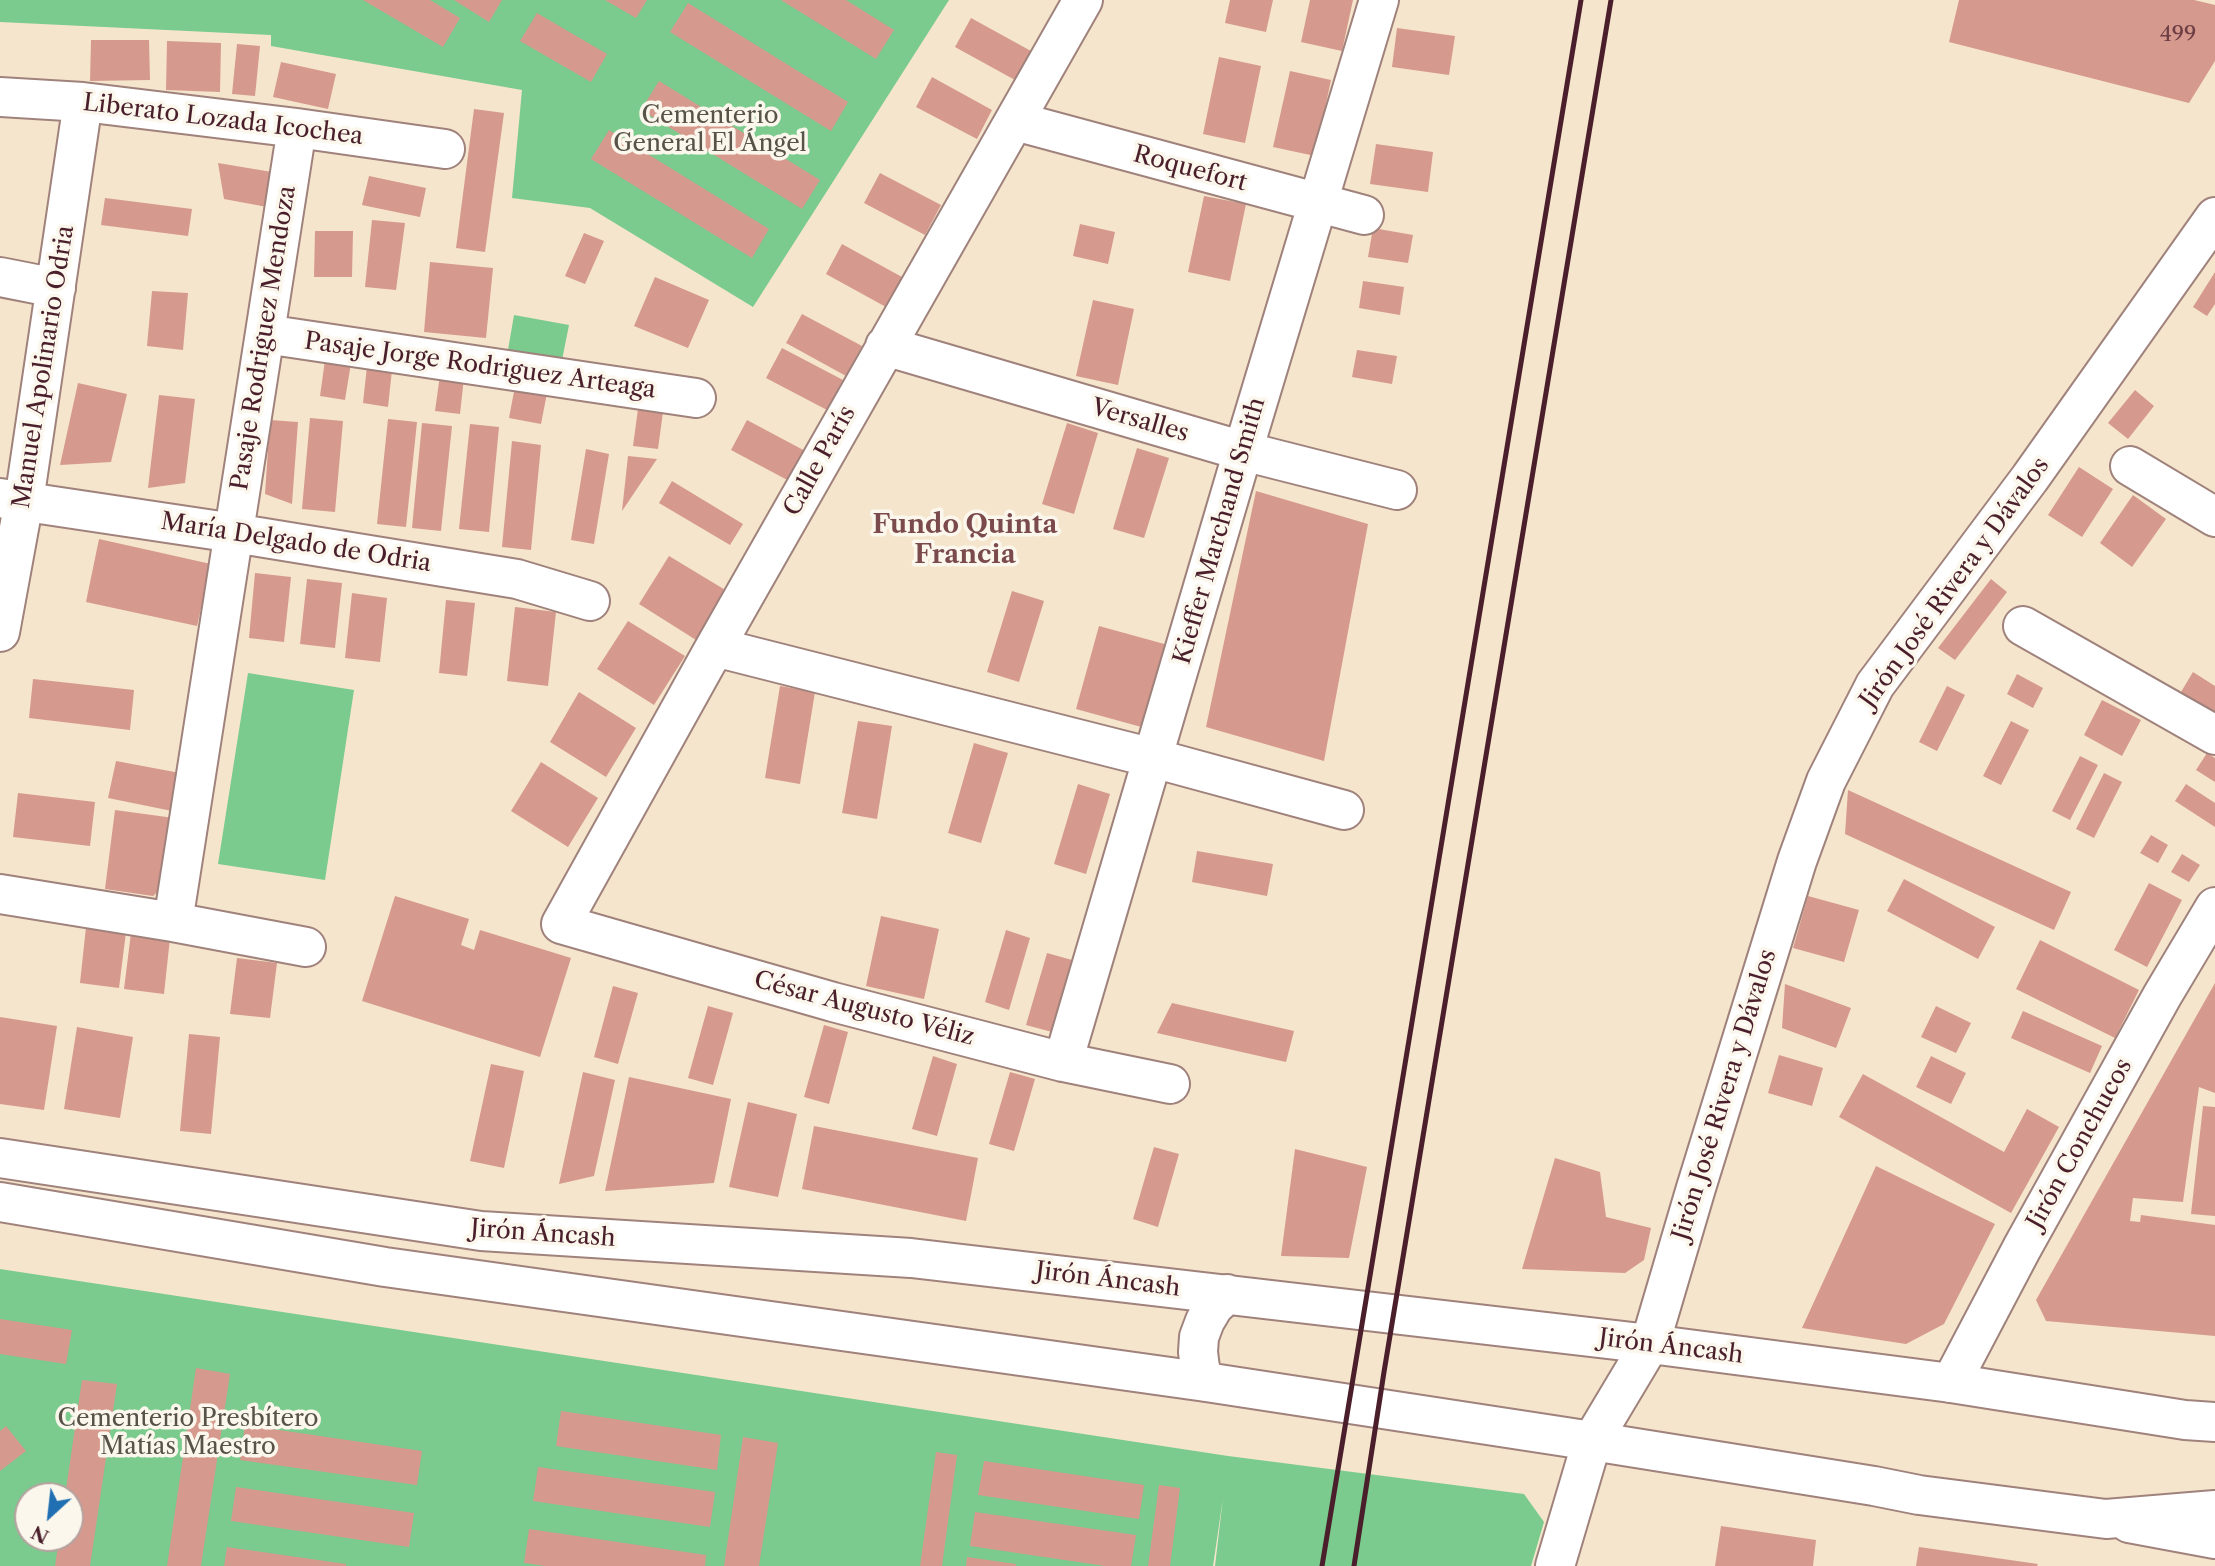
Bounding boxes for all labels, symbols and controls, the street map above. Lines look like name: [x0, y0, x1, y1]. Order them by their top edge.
house number: 499: [2160, 22, 2196, 48]
street label: Liberato Lozada Icochea: [81, 89, 365, 151]
park label: Cementerio General El Ángel: [613, 102, 807, 158]
street label: Roquefort: [1130, 140, 1250, 198]
street label: Pasaje Rodriguez Mendoza: [226, 184, 302, 492]
street label: Manuel Apolinario Odria: [7, 223, 81, 511]
street label: Pasaje Jorge Rodriguez Arteaga: [302, 327, 658, 405]
street label: Versalles: [1088, 393, 1192, 449]
street label: Kieffer Marchand Smith: [1168, 394, 1272, 668]
street label: Calle París: [778, 401, 862, 521]
street label: Jirón José Rivera y Dávalos: [1854, 452, 2056, 714]
street label: María Delgado de Odria: [159, 507, 433, 579]
district label: Fundo Quinta Francia: [872, 509, 1058, 570]
street label: Jirón José Rivera y Dávalos: [1667, 946, 1783, 1244]
street label: César Augusto Véliz: [751, 966, 977, 1052]
street label: Jirón Conchucos: [2021, 1054, 2139, 1234]
street label: Jirón Áncash: [470, 1215, 616, 1253]
street label: Jirón Áncash: [1034, 1257, 1182, 1303]
street label: Jirón Áncash: [1597, 1324, 1745, 1370]
park label: Cementerio Presbítero Matías Maestro: [58, 1405, 318, 1461]
north arrow: [14, 1482, 84, 1552]
text: N: [28, 1520, 53, 1548]

